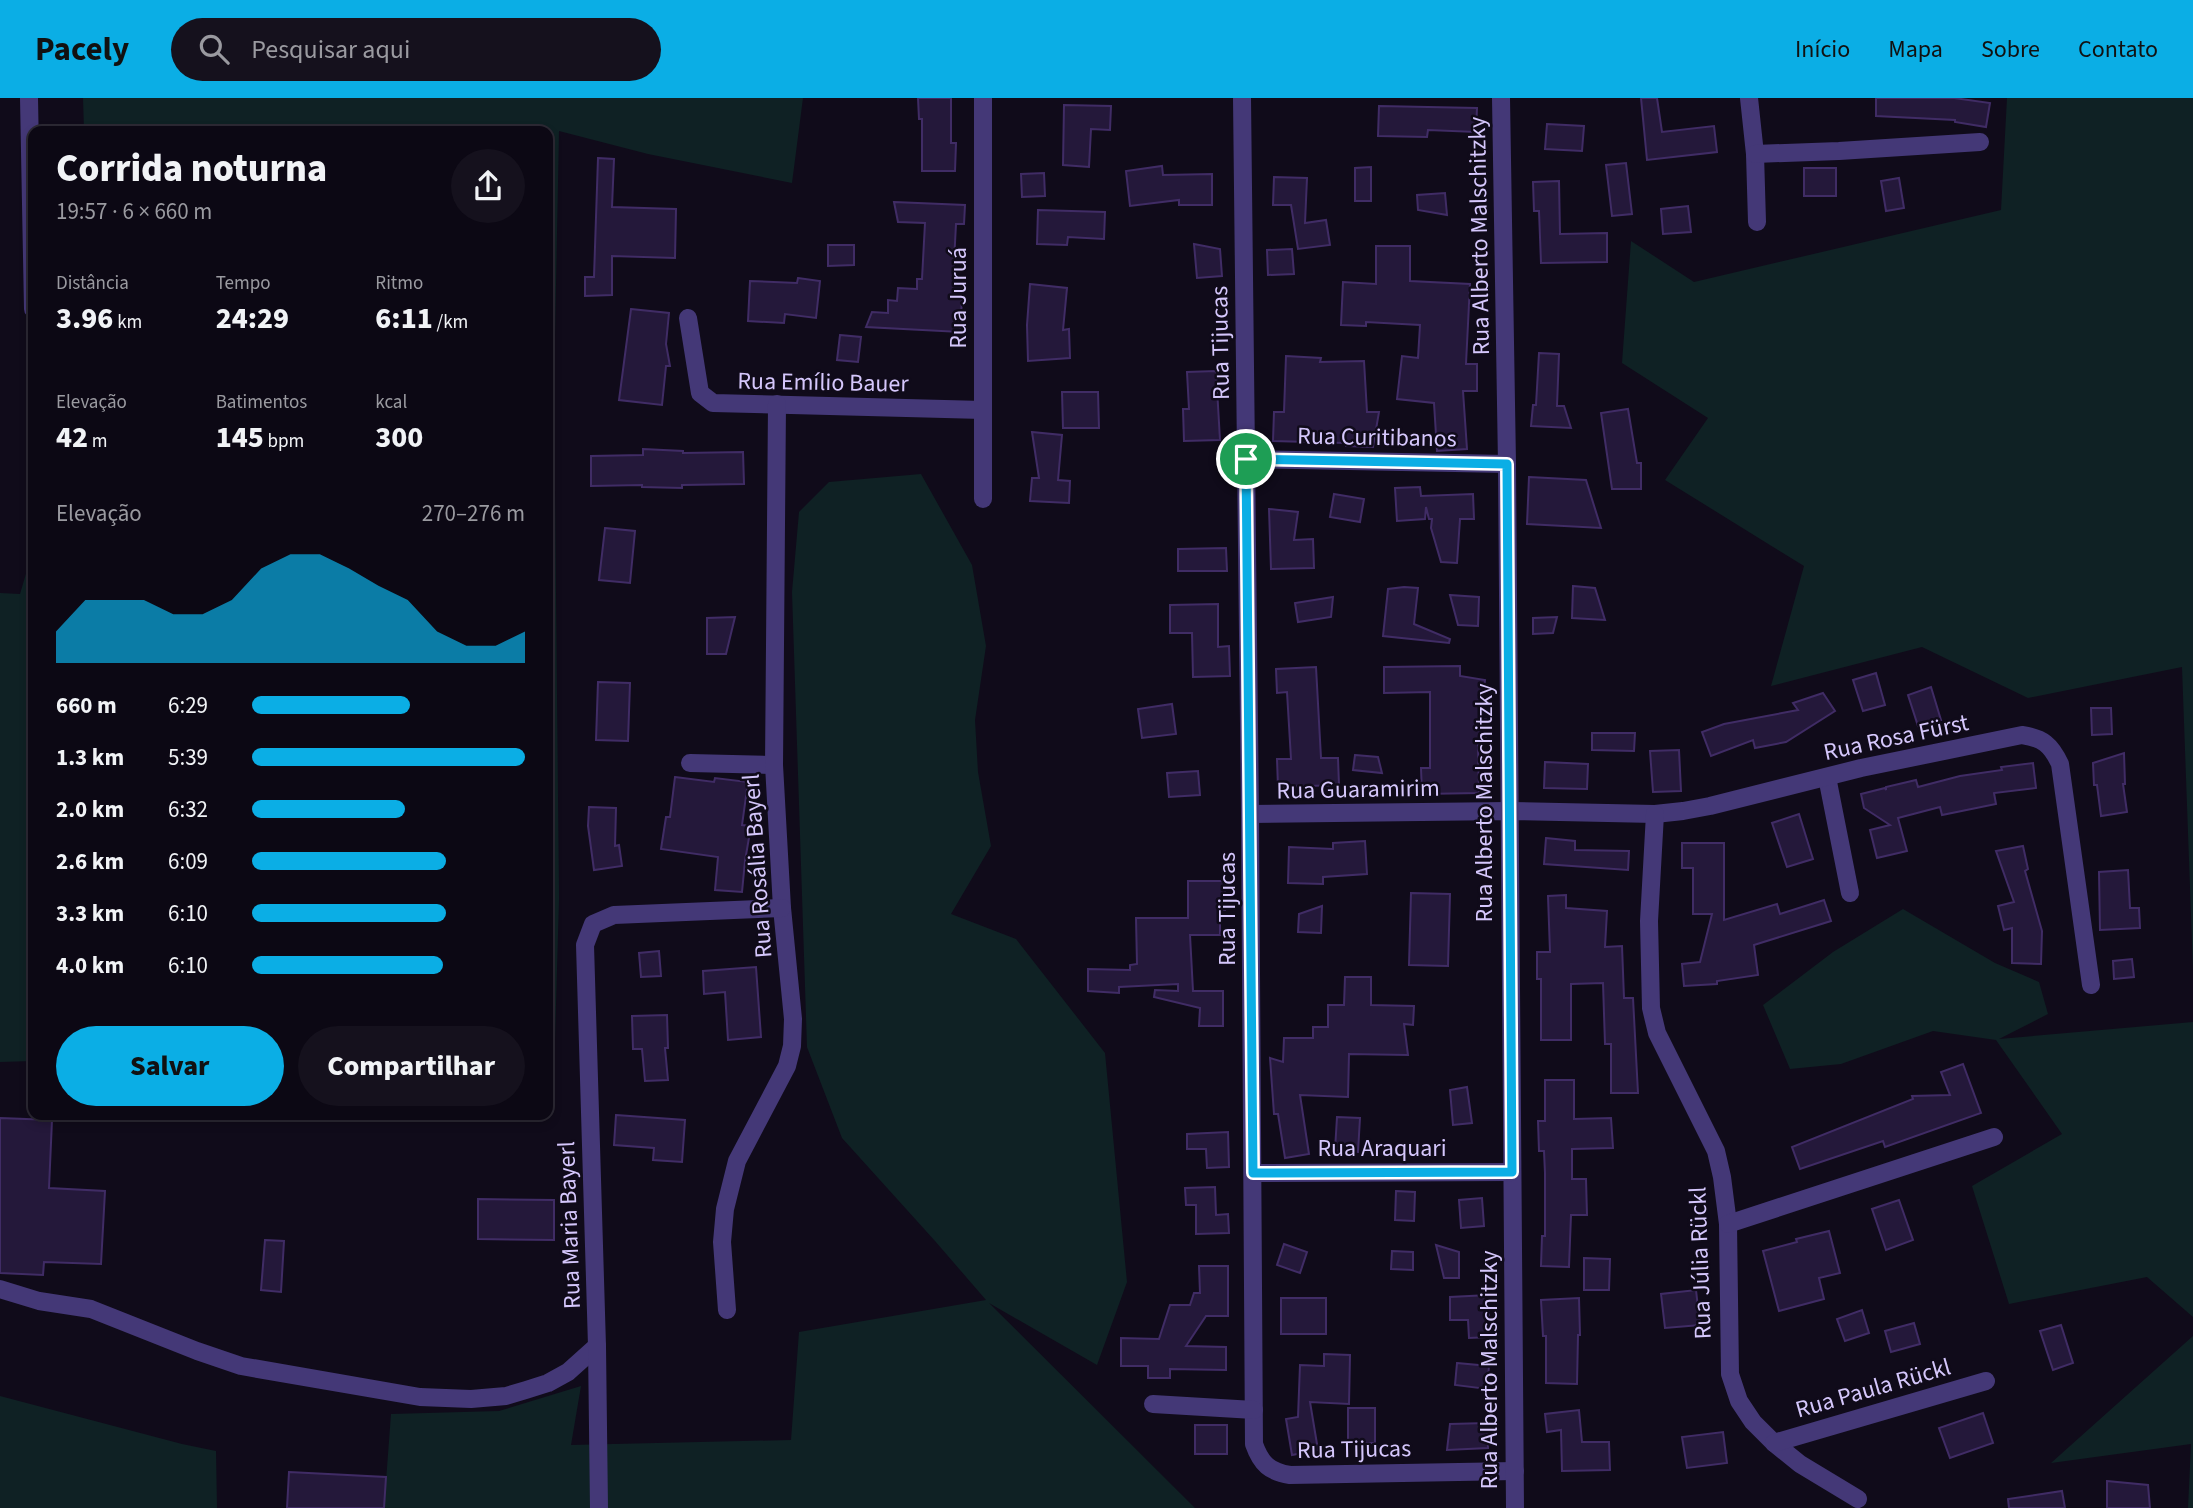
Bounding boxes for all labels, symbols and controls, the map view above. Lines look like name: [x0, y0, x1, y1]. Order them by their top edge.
search box: [171, 18, 661, 81]
text: Pacely: [35, 26, 129, 73]
icon: search: [195, 30, 233, 68]
text: Pesquisar aqui: [251, 31, 410, 68]
text: Início: [1795, 32, 1850, 67]
text: Mapa: [1888, 32, 1943, 67]
text: Sobre: [1981, 32, 2040, 67]
text: Contato: [2078, 32, 2158, 67]
street label: Rua Alberto Malschitzky: [1460, 116, 1499, 356]
text: Corrida noturna: [56, 142, 327, 196]
button: share: [451, 149, 525, 223]
text: 19:57 · 6 × 660 m: [56, 195, 212, 228]
street label: Rua Juruá: [941, 247, 976, 349]
text: Distância: [56, 270, 129, 297]
text: Tempo: [216, 270, 271, 297]
text: Ritmo: [375, 270, 423, 297]
street label: Rua Tijucas: [1202, 286, 1239, 400]
text: 3.96: [56, 297, 113, 340]
text: 24:29: [216, 297, 289, 340]
text: 6:11: [375, 297, 433, 340]
text: km: [113, 309, 142, 336]
text: /km: [433, 309, 468, 336]
street label: Rua Emílio Bauer: [737, 364, 910, 402]
text: Elevação: [56, 389, 127, 416]
text: Batimentos: [216, 389, 307, 416]
text: kcal: [375, 389, 407, 416]
text: 42: [56, 416, 88, 459]
text: 145: [216, 416, 264, 459]
text: 300: [375, 416, 423, 459]
street label: Rua Curitibanos: [1297, 419, 1457, 456]
text: m: [88, 428, 108, 455]
text: bpm: [264, 428, 304, 455]
pin: [1216, 429, 1276, 489]
icon: arrive: [1227, 440, 1265, 478]
text: Elevação: [56, 497, 142, 530]
text: 270–276 m: [422, 497, 525, 530]
street label: Rua Alberto Malschitzky: [1467, 684, 1502, 922]
text: 660 m: [56, 689, 117, 722]
text: 6:29: [168, 689, 208, 722]
street label: Rua Rosa Fürst: [1820, 705, 1972, 770]
text: 1.3 km: [56, 741, 124, 774]
text: 5:39: [168, 741, 208, 774]
street label: Rua Guaramirim: [1276, 771, 1440, 808]
street label: Rua Rosália Bayerl: [734, 773, 781, 959]
text: 2.0 km: [56, 793, 124, 826]
text: 6:32: [168, 793, 208, 826]
text: 2.6 km: [56, 845, 124, 878]
text: 6:09: [168, 845, 208, 878]
street label: Rua Tijucas: [1210, 852, 1245, 966]
text: 3.3 km: [56, 897, 124, 930]
text: 6:10: [168, 897, 208, 930]
text: 4.0 km: [56, 949, 124, 982]
text: 6:10: [168, 949, 208, 982]
button: Salvar: [56, 1026, 284, 1106]
button: Compartilhar: [298, 1026, 525, 1106]
street label: Rua Araquari: [1317, 1131, 1447, 1166]
street label: Rua Maria Bayerl: [549, 1140, 590, 1310]
street label: Rua Júlia Rückl: [1680, 1186, 1721, 1340]
street label: Rua Alberto Malschitzky: [1472, 1251, 1507, 1489]
street label: Rua Paula Rückl: [1791, 1350, 1955, 1427]
street label: Rua Tijucas: [1297, 1431, 1411, 1468]

